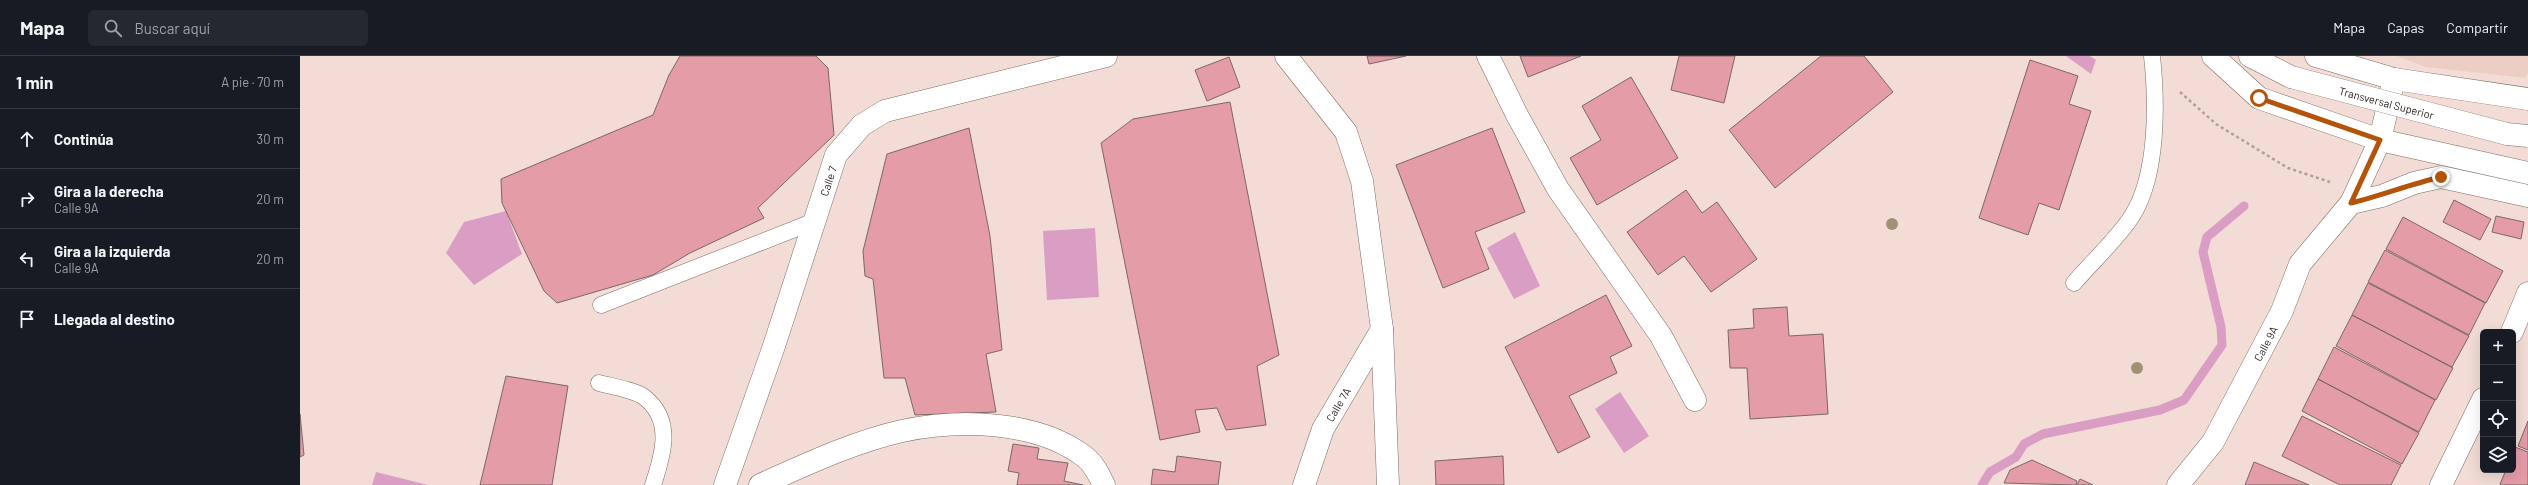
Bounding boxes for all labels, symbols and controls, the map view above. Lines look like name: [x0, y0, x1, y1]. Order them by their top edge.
search box: [88, 10, 368, 46]
text: Mapa: [20, 16, 64, 39]
icon: search: [102, 17, 124, 39]
text: Buscar aquí: [134, 19, 210, 37]
text: Mapa: [2333, 19, 2365, 36]
text: Capas: [2387, 19, 2424, 36]
text: Compartir: [2446, 19, 2508, 36]
text: 1 min: [16, 72, 53, 92]
text: A pie · 70 m: [221, 74, 284, 90]
street label: Transversal Superior: [2338, 83, 2436, 121]
route start: [2250, 89, 2268, 107]
icon: ahead: [16, 128, 38, 150]
text: Continúa: [54, 130, 114, 148]
text: 30 m: [257, 131, 284, 147]
street label: Calle 7: [817, 164, 839, 197]
route end: [2432, 168, 2450, 186]
text: Gira a la derecha: [54, 182, 164, 200]
icon: right: [16, 188, 38, 210]
text: 20 m: [256, 191, 284, 207]
text: Calle 9A: [54, 200, 99, 216]
text: Gira a la izquierda: [54, 242, 170, 260]
icon: left: [16, 248, 38, 270]
text: 20 m: [256, 251, 284, 267]
text: Calle 9A: [54, 260, 99, 276]
icon: arrive: [16, 308, 38, 330]
text: Llegada al destino: [54, 310, 175, 328]
street label: Calle 9A: [2250, 323, 2280, 363]
map controls: [2480, 329, 2516, 473]
button: +: [2480, 329, 2516, 365]
button: −: [2480, 365, 2516, 401]
street label: Calle 7A: [1323, 385, 1353, 423]
button: locate: [2480, 401, 2516, 437]
button: layers: [2480, 437, 2516, 473]

